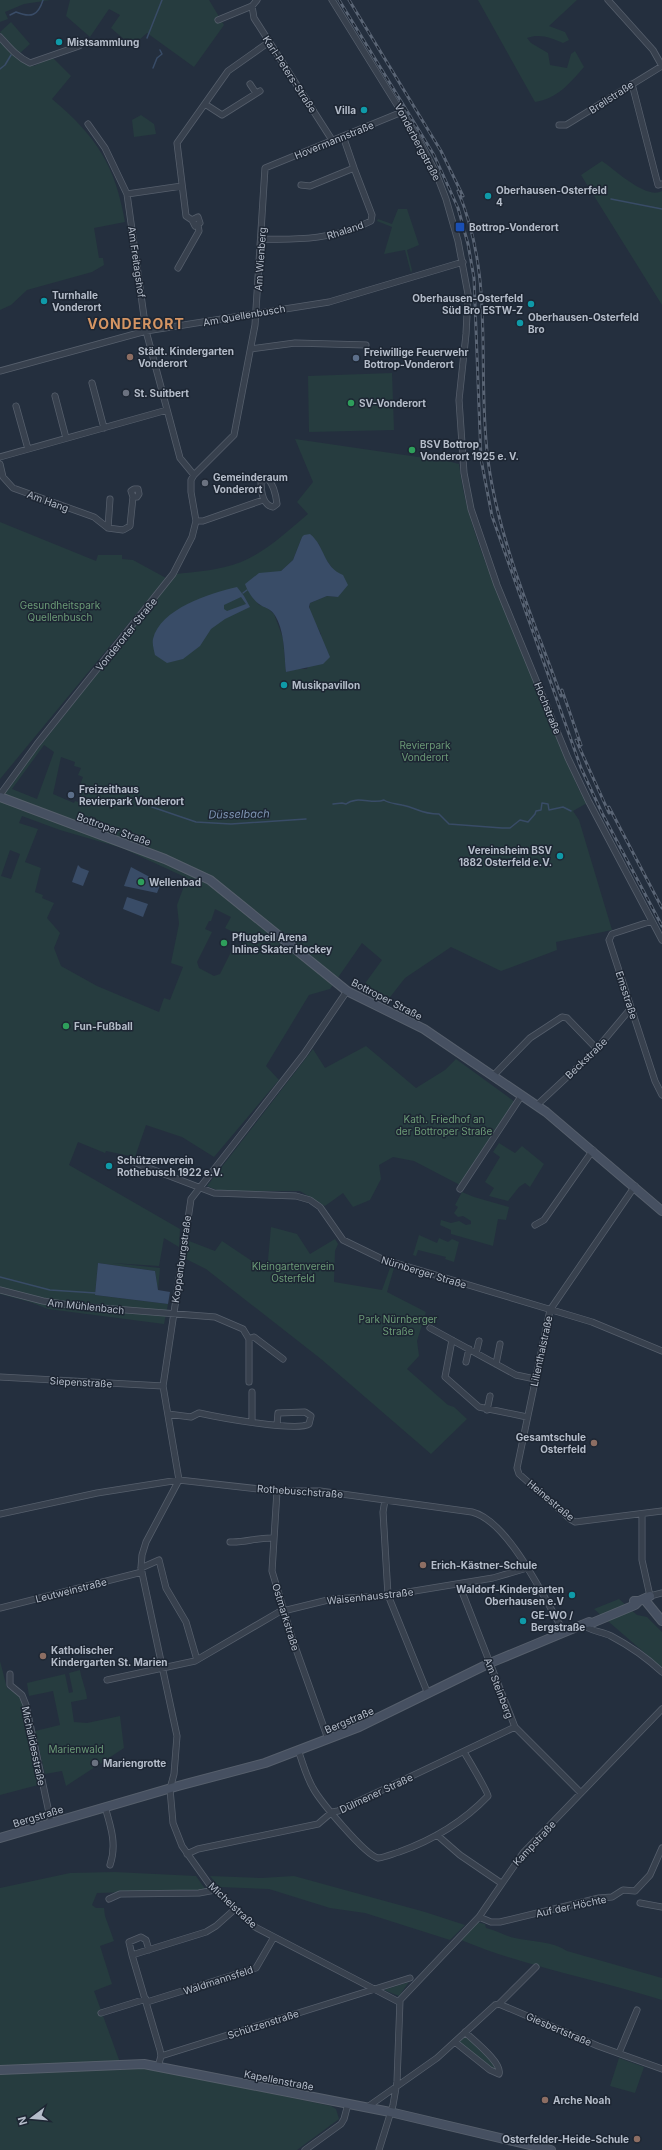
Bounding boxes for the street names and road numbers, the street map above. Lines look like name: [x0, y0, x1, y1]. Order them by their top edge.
street label: Karl-Peters-Straße: [261, 33, 319, 115]
street label: Breilstraße: [586, 78, 636, 116]
street label: Vonderbergstraße: [393, 101, 444, 183]
street label: Hovermannstraße: [293, 119, 376, 161]
street label: Rhaland: [325, 218, 365, 242]
street label: Am Freitagshof: [126, 226, 148, 299]
street label: Am Wienberg: [252, 227, 268, 291]
street label: Am Quellenbusch: [202, 302, 286, 328]
street label: Am Hang: [25, 488, 71, 514]
street label: Vonderorter Straße: [93, 595, 159, 673]
street label: Hochstraße: [532, 680, 564, 736]
street label: Bottroper Straße: [75, 810, 153, 848]
street label: Emsstraße: [614, 969, 640, 1021]
street label: Bottroper Straße: [350, 976, 425, 1022]
street label: Beckstraße: [563, 1035, 610, 1081]
street label: Koppenburgstraße: [169, 1214, 193, 1303]
street label: Nürnberger Straße: [380, 1253, 468, 1291]
street label: Am Mühlenbach: [47, 1296, 125, 1316]
street label: Lilienthalstraße: [528, 1314, 554, 1387]
street label: Siepenstraße: [50, 1374, 113, 1390]
street label: Heinestraße: [525, 1477, 577, 1523]
street label: Rothebuschstraße: [257, 1482, 344, 1500]
street label: Leutweinstraße: [34, 1575, 108, 1605]
street label: Ostmarkstraße: [270, 1582, 302, 1652]
street label: Waisenhausstraße: [326, 1585, 414, 1607]
street label: Am Steinberg: [482, 1656, 516, 1720]
street label: Bergstraße: [323, 1704, 375, 1736]
street label: Michalidesstraße: [20, 1705, 48, 1787]
street label: Dülmener Straße: [337, 1771, 415, 1815]
street label: Bergstraße: [11, 1803, 65, 1829]
street label: Kampstraße: [510, 1818, 558, 1868]
street label: Michelstraße: [207, 1880, 260, 1930]
street label: Auf der Höchte: [535, 1893, 608, 1919]
street label: Waldmannsfeld: [182, 1963, 254, 1997]
street label: Schützenstraße: [226, 2007, 300, 2041]
street label: Giesbertstraße: [524, 2010, 594, 2048]
street label: Kapellenstraße: [243, 2067, 315, 2093]

